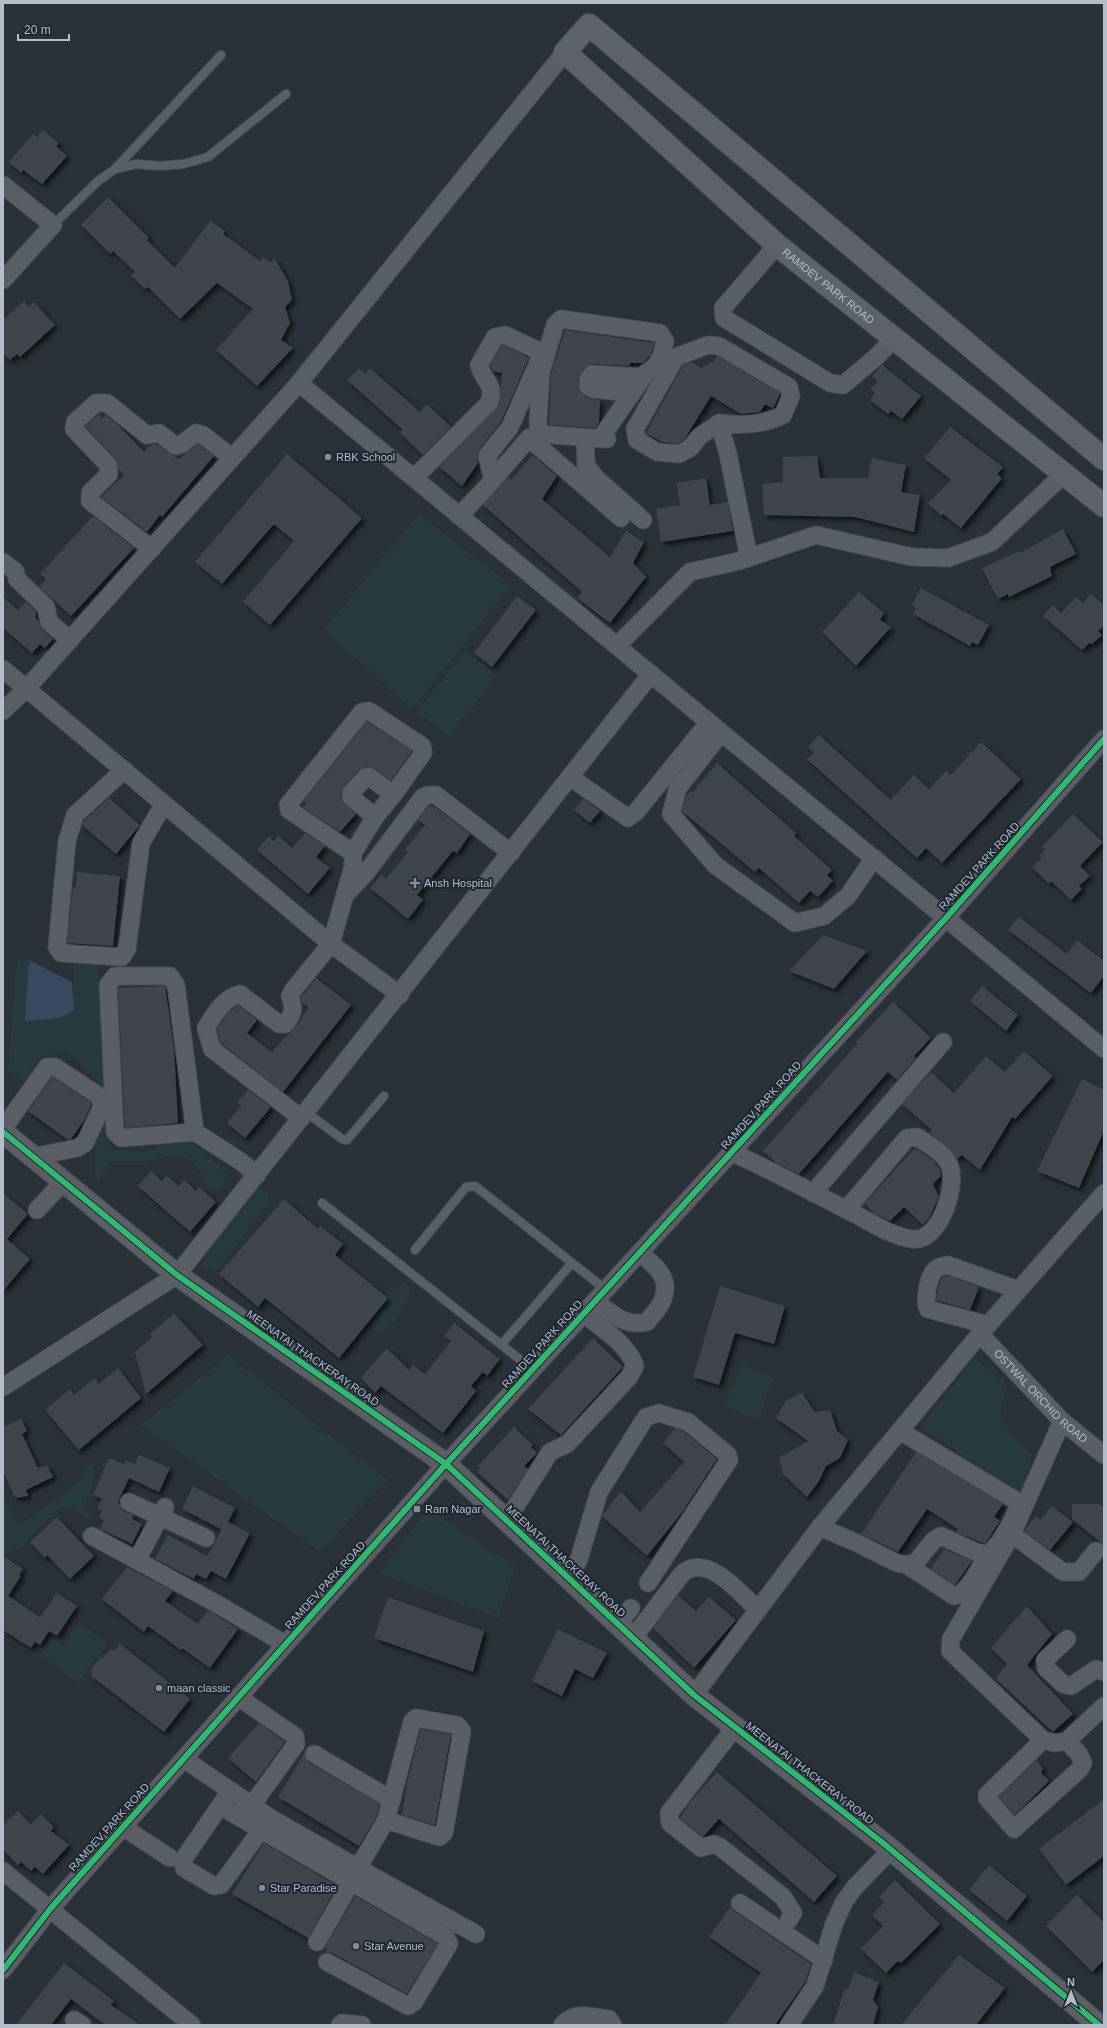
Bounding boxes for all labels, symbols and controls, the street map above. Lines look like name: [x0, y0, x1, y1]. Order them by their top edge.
scale bar: [18, 16, 69, 42]
text: 20 m: [24, 23, 51, 37]
street label: RAMDEV PARK ROAD: [780, 246, 877, 326]
place label: RBK School: [336, 451, 395, 463]
marker: RBK School: [323, 452, 333, 462]
street label: RAMDEV PARK ROAD: [936, 820, 1022, 912]
marker: Ansh Hospital: [409, 877, 421, 889]
place label: Ansh Hospital: [424, 877, 492, 889]
street label: RAMDEV PARK ROAD: [718, 1059, 804, 1151]
street label: RAMDEV PARK ROAD: [499, 1298, 585, 1390]
street label: MEENATAI THACKERAY ROAD: [245, 1308, 381, 1408]
street label: OSTWAL ORCHID ROAD: [992, 1347, 1090, 1445]
place label: Ram Nagar: [425, 1503, 482, 1515]
street label: MEENATAI THACKERAY ROAD: [504, 1503, 628, 1619]
marker: Ram Nagar: [412, 1504, 422, 1514]
street label: RAMDEV PARK ROAD: [282, 1539, 368, 1631]
place label: maan classic: [167, 1682, 231, 1694]
marker: maan classic: [154, 1683, 164, 1693]
street label: MEENATAI THACKERAY ROAD: [744, 1719, 876, 1827]
street label: RAMDEV PARK ROAD: [66, 1781, 152, 1873]
place label: Star Paradise: [270, 1882, 337, 1894]
marker: Star Paradise: [257, 1883, 267, 1893]
place label: Star Avenue: [364, 1940, 424, 1952]
marker: Star Avenue: [351, 1941, 361, 1951]
north arrow: [1051, 1972, 1091, 2012]
text: N: [1067, 1976, 1075, 1988]

